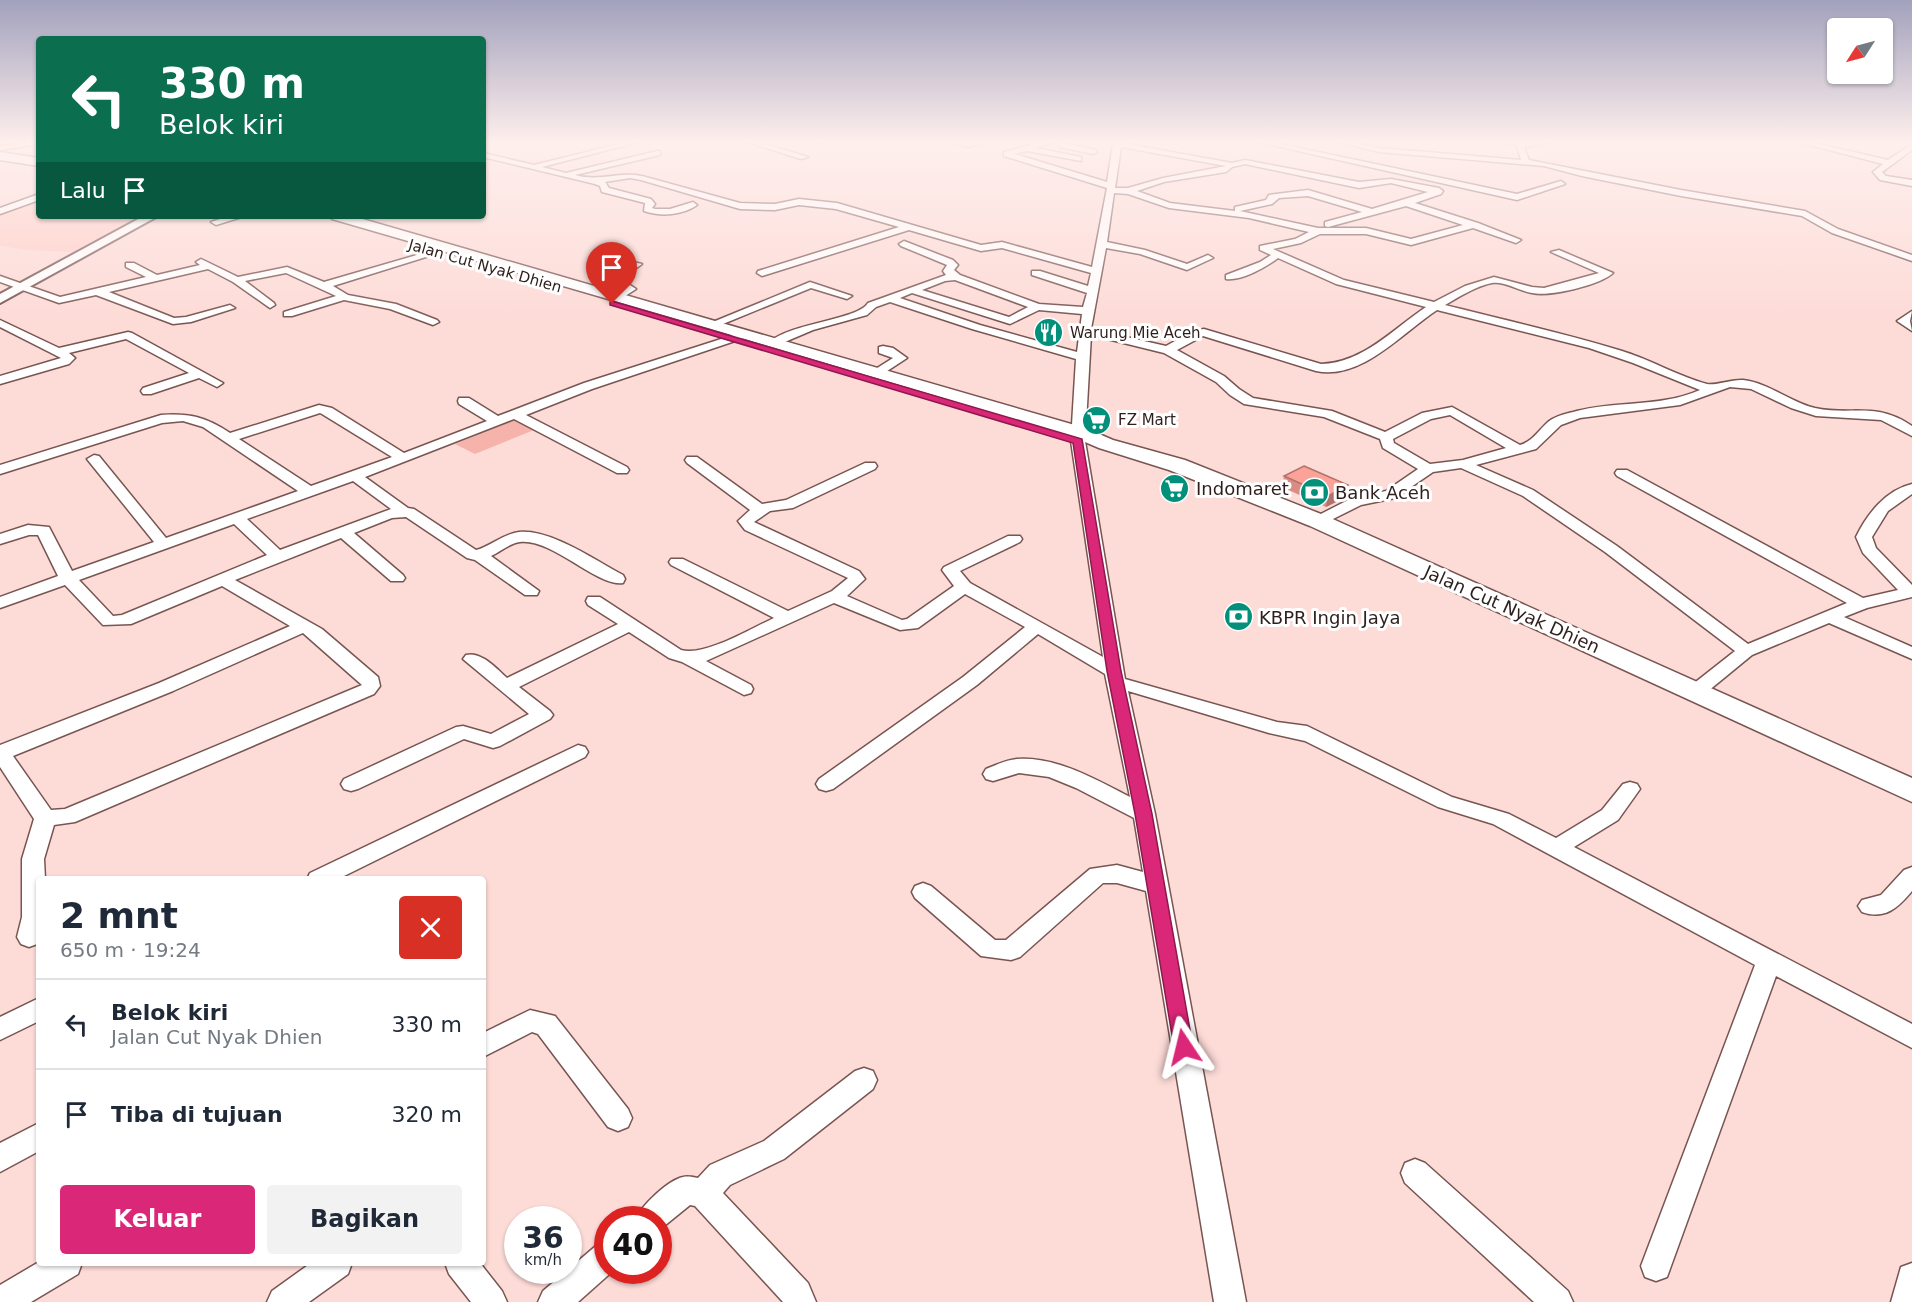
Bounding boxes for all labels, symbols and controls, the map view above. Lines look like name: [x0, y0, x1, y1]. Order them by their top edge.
north arrow: [1827, 18, 1893, 84]
map controls: [1827, 18, 1893, 84]
text: 330 m: [159, 59, 305, 108]
icon: left: [60, 60, 138, 138]
text: Belok kiri: [159, 109, 284, 140]
icon: arrive: [118, 174, 151, 207]
text: Lalu: [60, 178, 106, 203]
street label: Jalan Cut Nyak Dhien: [405, 235, 564, 297]
pin: [586, 242, 637, 304]
icon: arrive: [595, 251, 628, 284]
restaurant icon: Warung Mie Aceh: [1033, 317, 1065, 349]
place label: Warung Mie Aceh: [1070, 324, 1201, 342]
supermarket icon: FZ Mart: [1081, 404, 1113, 436]
place label: FZ Mart: [1118, 411, 1176, 429]
supermarket icon: Indomaret: [1159, 472, 1191, 504]
bank icon: Bank Aceh: [1298, 476, 1330, 508]
place label: Indomaret: [1196, 478, 1289, 499]
place label: Bank Aceh: [1335, 482, 1430, 503]
street label: Jalan Cut Nyak Dhien: [1420, 560, 1603, 657]
bank icon: KBPR Ingin Jaya: [1222, 601, 1254, 633]
place label: KBPR Ingin Jaya: [1259, 607, 1401, 628]
text: 2 mnt: [60, 895, 178, 936]
button: close: [399, 896, 462, 959]
text: 650 m · 19:24: [60, 938, 201, 962]
text: Belok kiri: [111, 1000, 228, 1025]
icon: left: [60, 1008, 93, 1041]
text: 330 m: [392, 1012, 462, 1037]
position arrow: [1152, 1015, 1216, 1079]
text: Jalan Cut Nyak Dhien: [111, 1025, 322, 1049]
icon: arrive: [60, 1098, 93, 1131]
text: Tiba di tujuan: [111, 1102, 283, 1127]
text: 320 m: [392, 1102, 462, 1127]
button: Keluar: [60, 1185, 255, 1254]
button: Bagikan: [267, 1185, 462, 1254]
speed limit sign: 40: [594, 1206, 672, 1284]
text: 36: [522, 1220, 564, 1255]
text: km/h: [524, 1251, 562, 1269]

